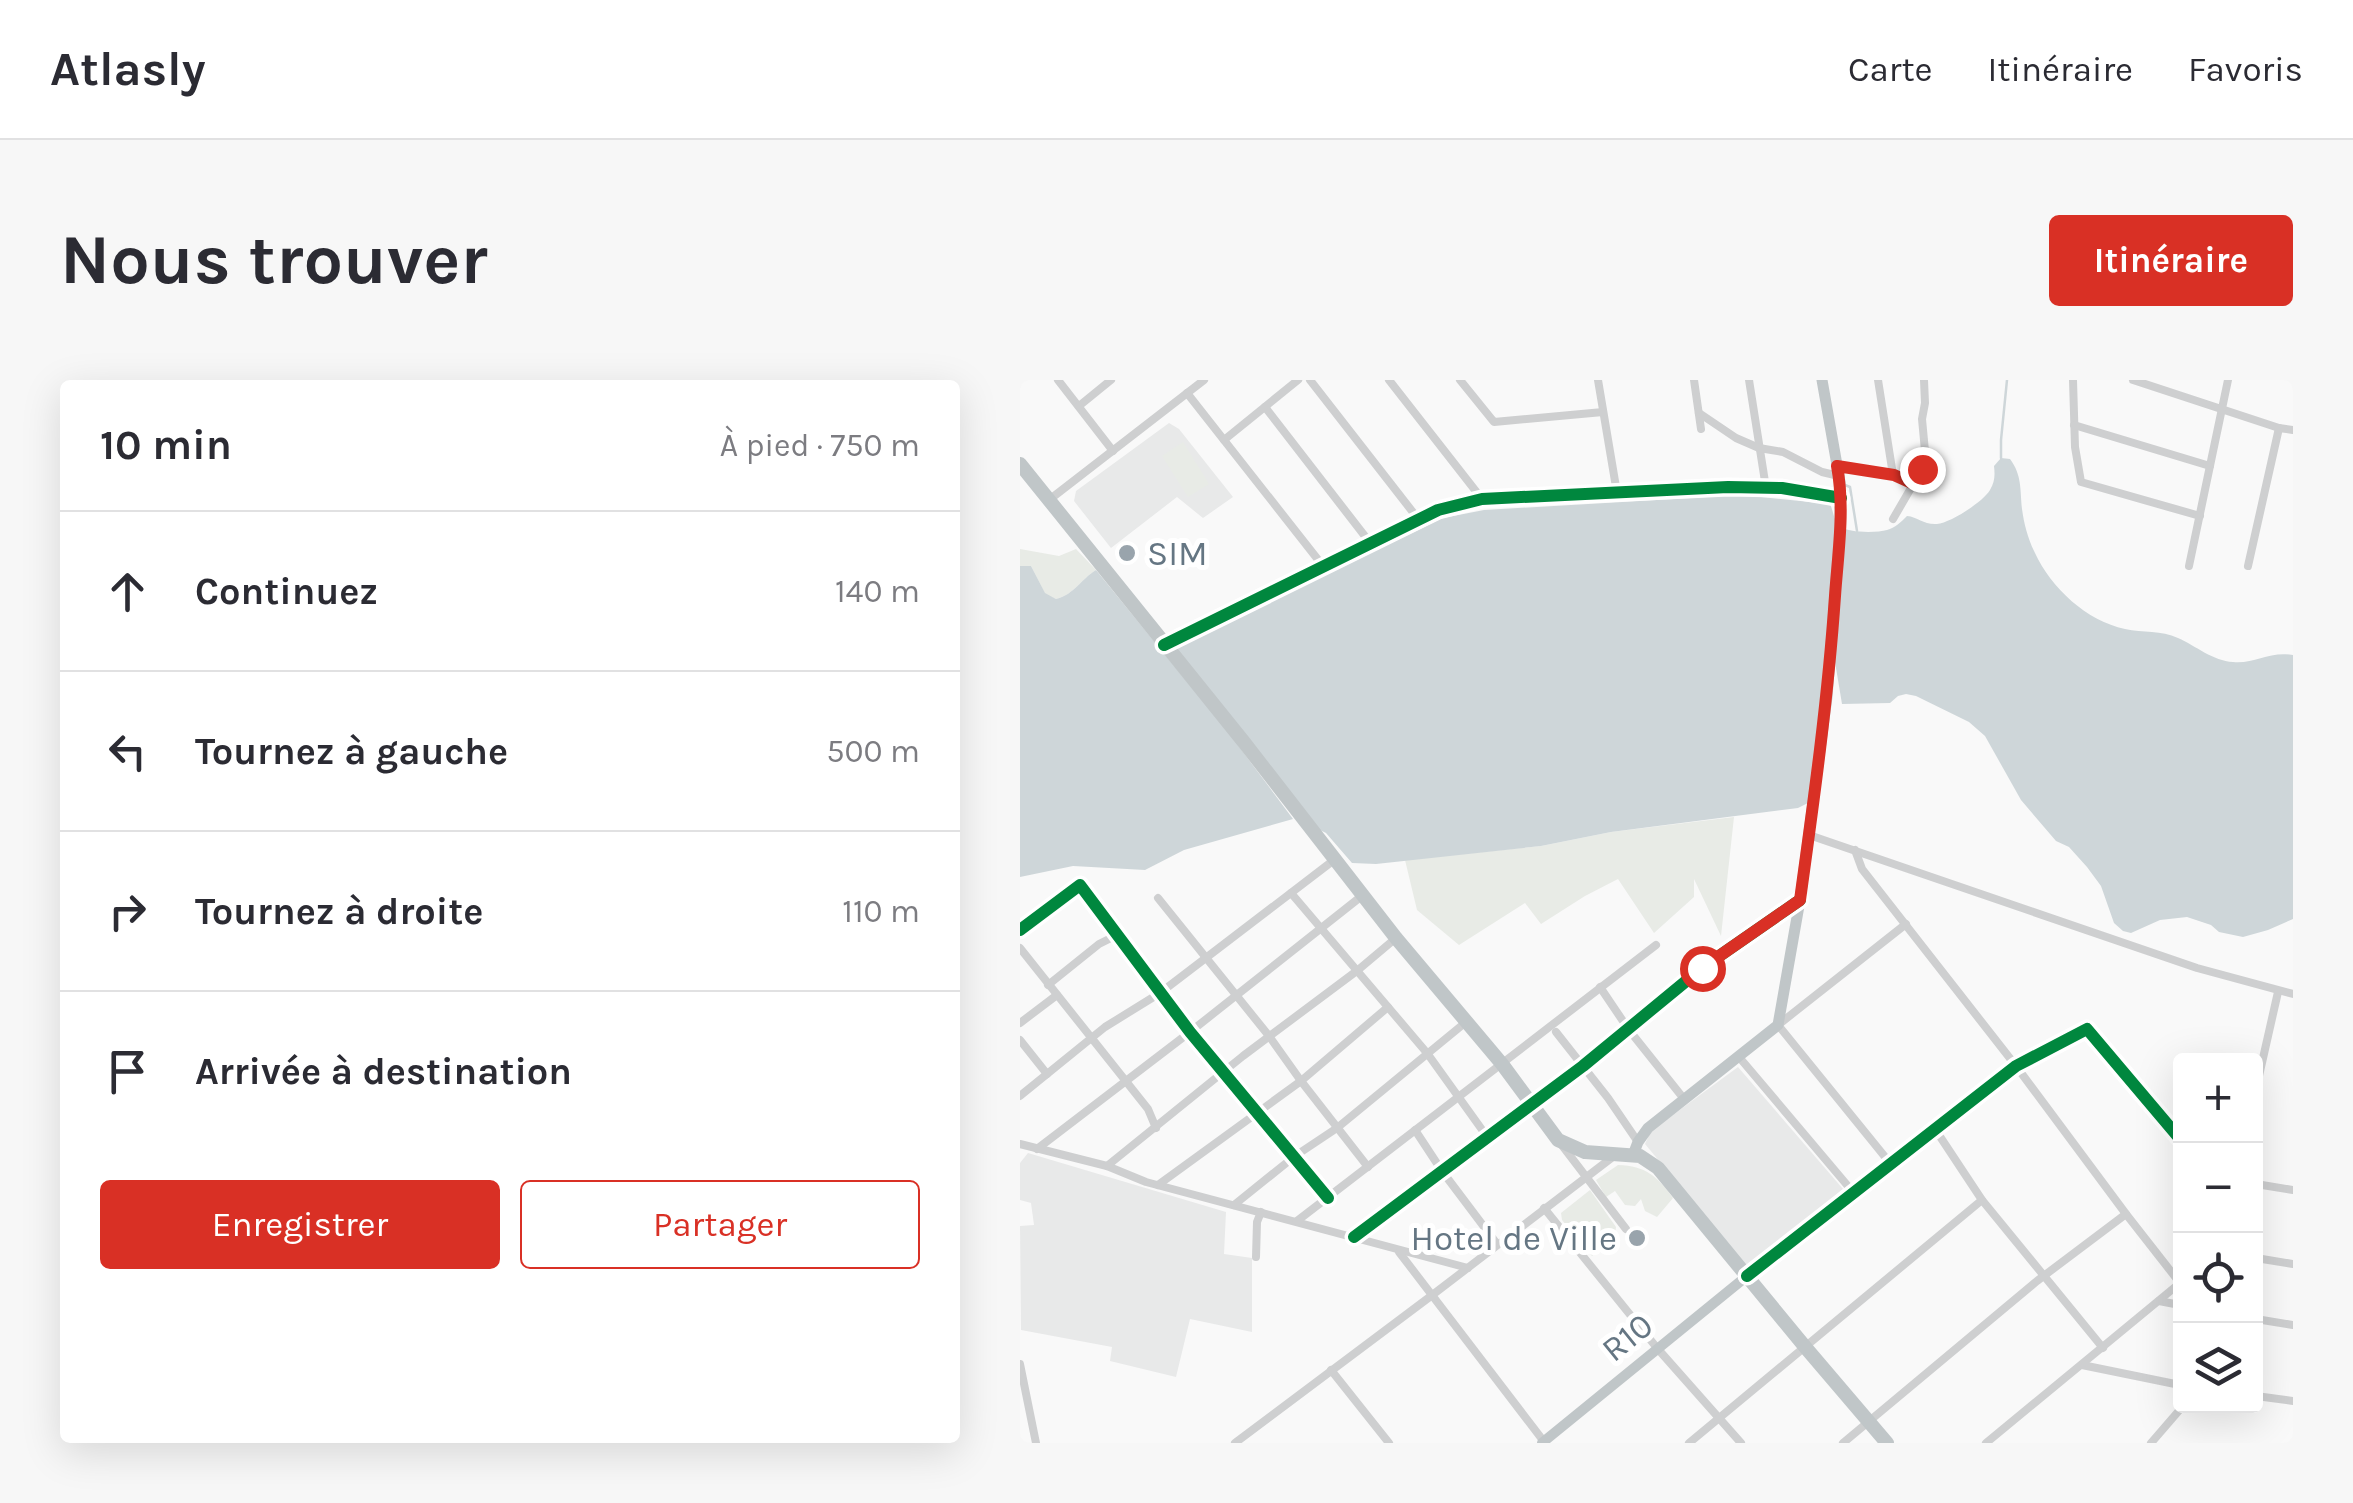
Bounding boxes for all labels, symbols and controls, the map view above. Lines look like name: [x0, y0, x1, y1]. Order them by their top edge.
text: Atlasly: [50, 41, 206, 97]
text: Carte: [1848, 49, 1933, 90]
text: Itinéraire: [1988, 49, 2133, 90]
text: Favoris: [2188, 49, 2303, 90]
button: Itinéraire: [2049, 215, 2293, 306]
text: Nous trouver: [60, 219, 488, 301]
text: 10 min: [100, 420, 232, 470]
text: À pied · 750 m: [720, 427, 920, 464]
route end: [1900, 447, 1946, 493]
place label: SIM: [1147, 533, 1208, 574]
marker: SIM: [1116, 542, 1138, 564]
icon: ahead: [100, 564, 155, 619]
text: Continuez: [195, 569, 378, 614]
text: 140 m: [835, 573, 920, 610]
icon: left: [100, 724, 155, 779]
text: Tournez à gauche: [195, 729, 508, 774]
text: 500 m: [826, 733, 920, 770]
icon: right: [100, 884, 155, 939]
text: Tournez à droite: [195, 889, 483, 934]
text: 110 m: [842, 893, 920, 930]
route start: [1680, 946, 1726, 992]
icon: arrive: [100, 1044, 155, 1099]
text: Arrivée à destination: [195, 1049, 572, 1094]
map controls: [2173, 1053, 2263, 1413]
button: +: [2173, 1053, 2263, 1143]
button: −: [2173, 1143, 2263, 1233]
button: Enregistrer: [100, 1180, 500, 1269]
button: Partager: [520, 1180, 920, 1269]
place label: Hotel de Ville: [1411, 1218, 1617, 1259]
marker: Hotel de Ville: [1626, 1227, 1648, 1249]
button: locate: [2173, 1233, 2263, 1323]
street label: R10: [1594, 1305, 1661, 1370]
button: layers: [2173, 1323, 2263, 1413]

